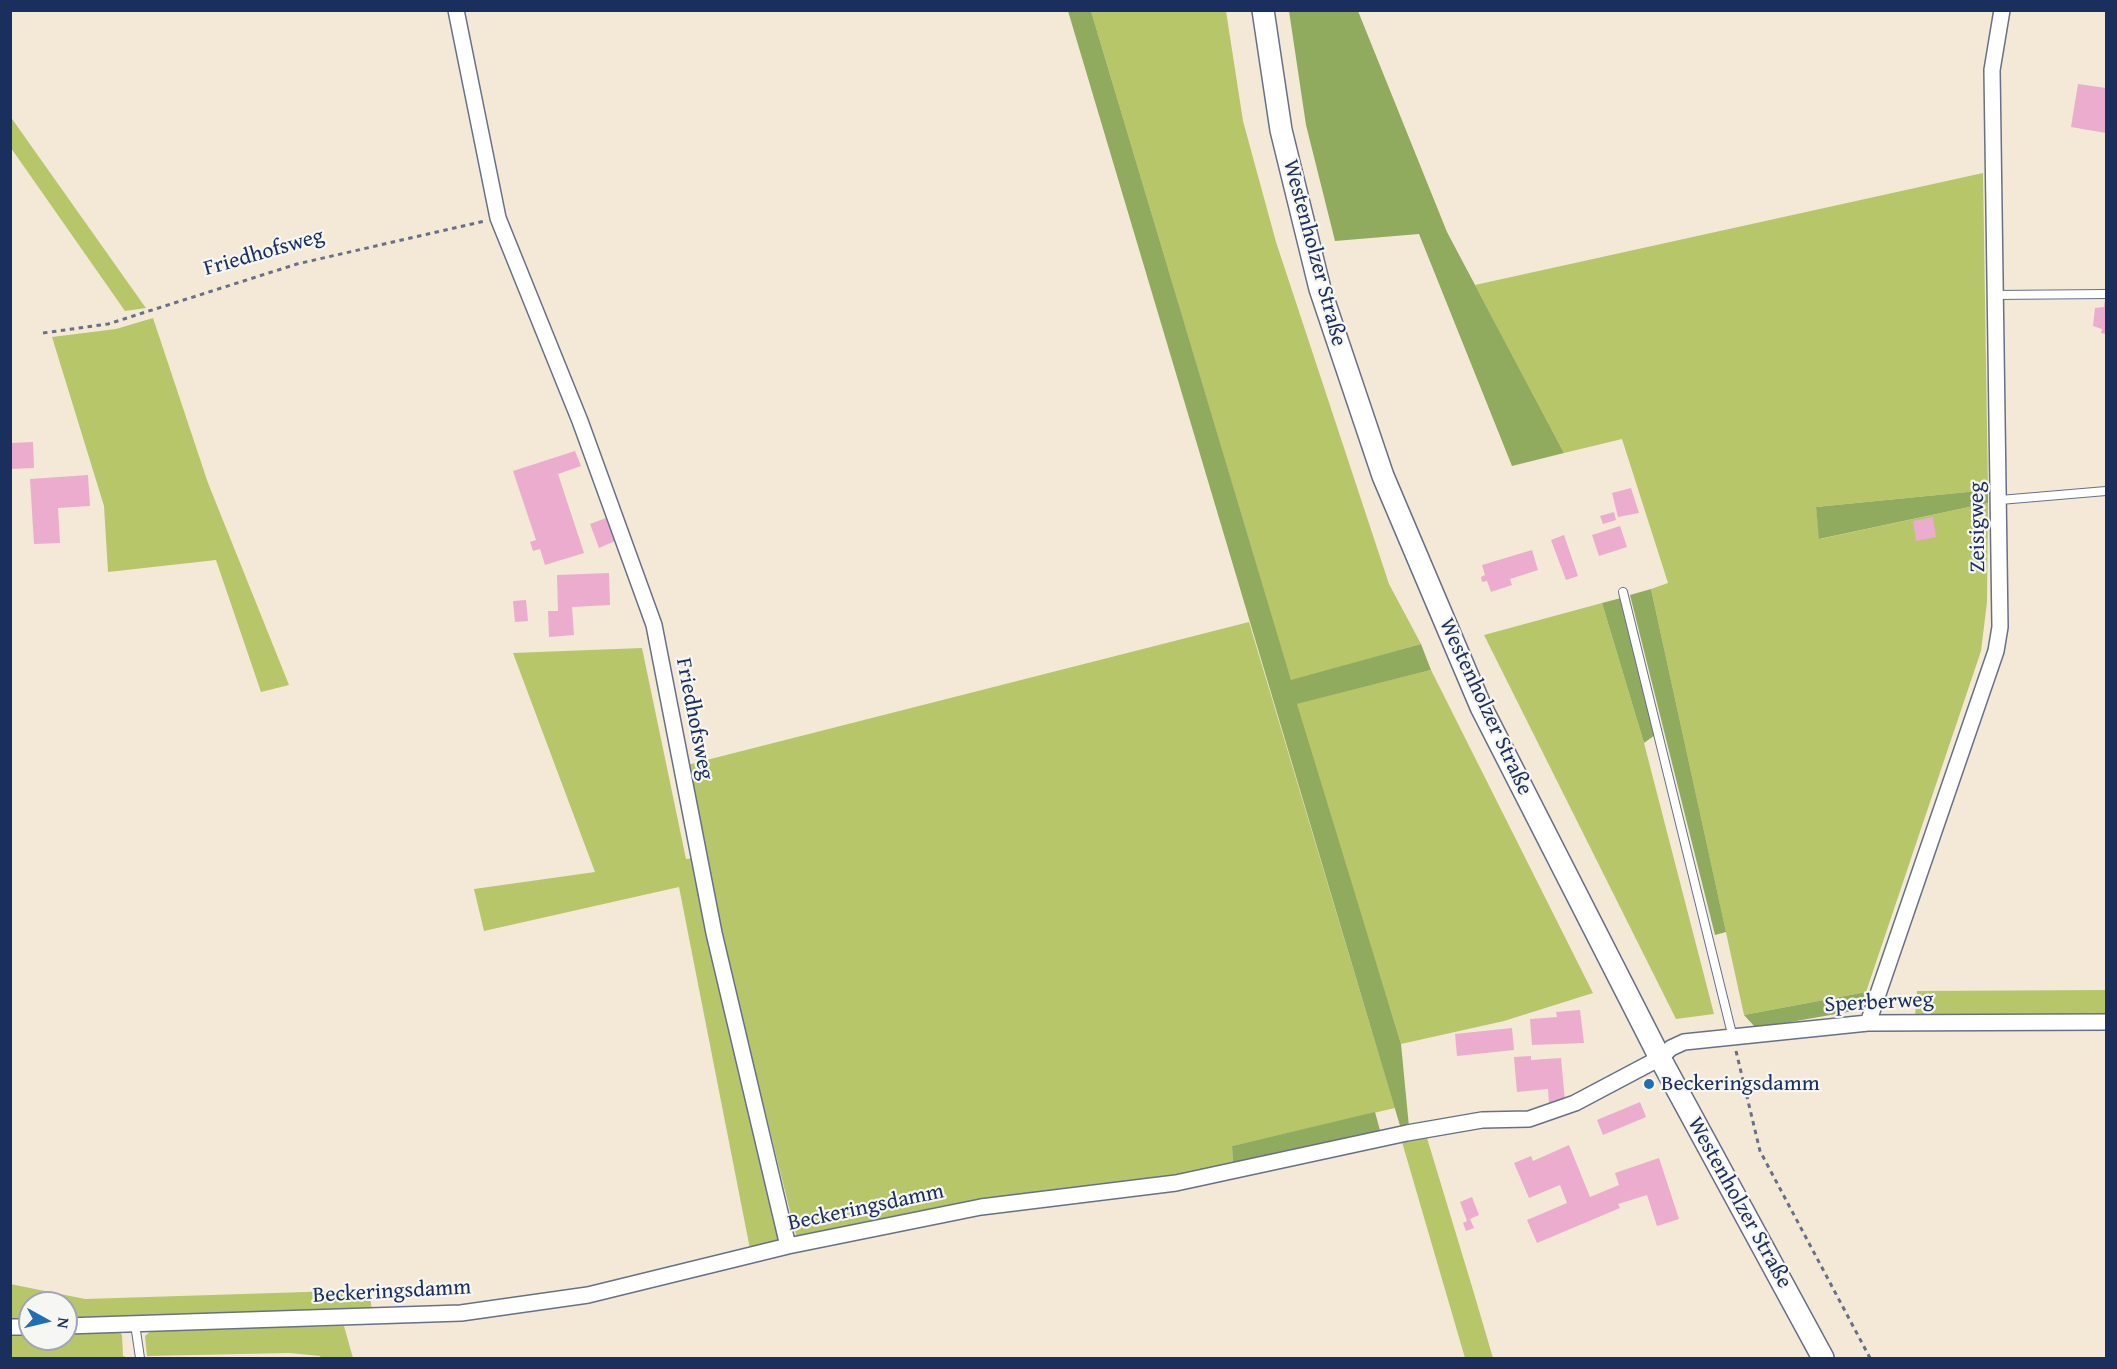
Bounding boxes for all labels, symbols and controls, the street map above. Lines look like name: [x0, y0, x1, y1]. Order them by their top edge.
street label: Westenholzer Straße: [1276, 157, 1352, 349]
street label: Friedhofsweg: [201, 223, 327, 283]
street label: Zeisigweg: [1964, 482, 1992, 572]
street label: Westenholzer Straße: [1432, 614, 1538, 800]
street label: Friedhofsweg: [669, 656, 719, 782]
street label: Sperberweg: [1824, 987, 1934, 1019]
place label: Beckeringsdamm: [1661, 1071, 1820, 1097]
marker: Beckeringsdamm: [1642, 1077, 1656, 1091]
street label: Westenholzer Straße: [1681, 1113, 1797, 1293]
street label: Beckeringsdamm: [786, 1179, 946, 1237]
street label: Beckeringsdamm: [312, 1275, 472, 1309]
north arrow: [18, 1291, 78, 1351]
text: N: [51, 1316, 76, 1330]

